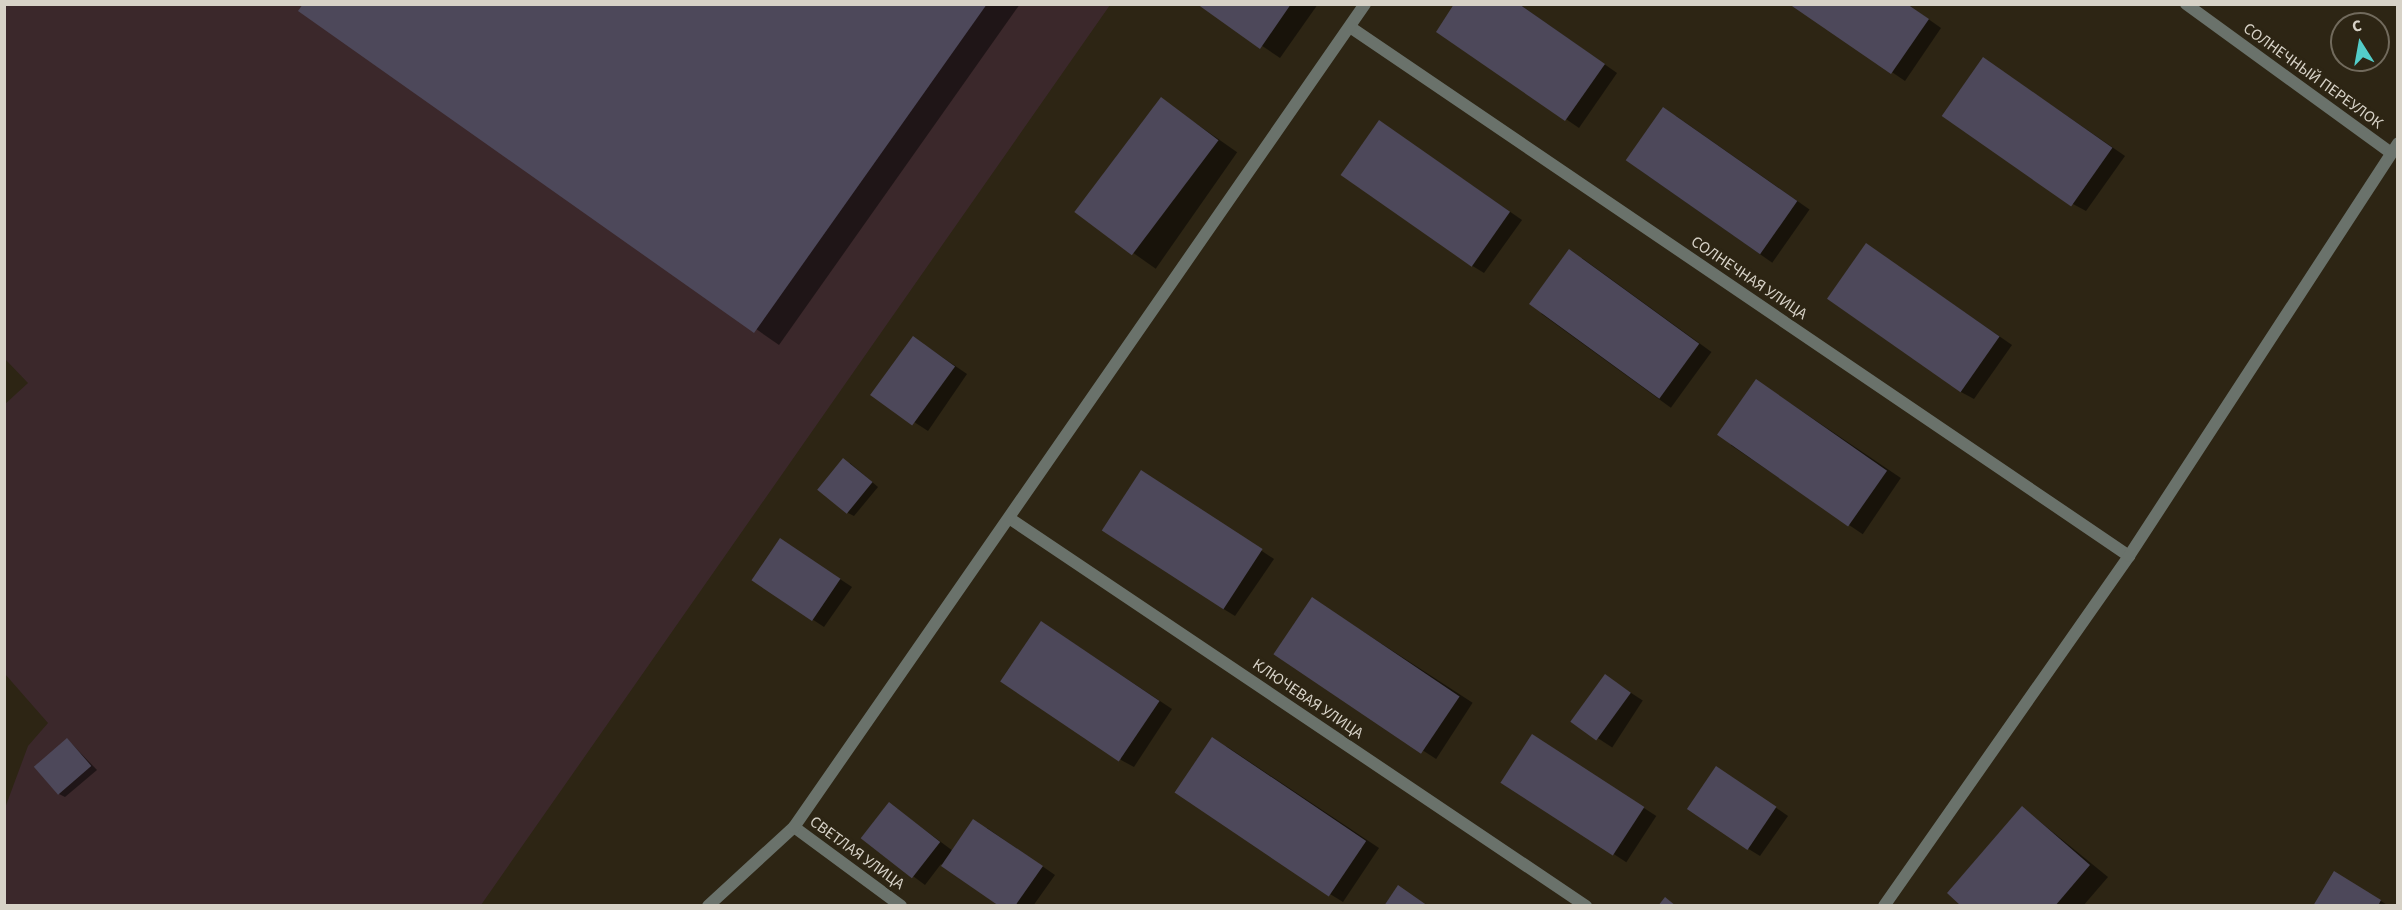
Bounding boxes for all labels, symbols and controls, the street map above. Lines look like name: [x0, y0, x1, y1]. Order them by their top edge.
north arrow: [2330, 12, 2390, 72]
street label: СОЛНЕЧНЫЙ ПЕРЕУЛОК: [2240, 19, 2386, 133]
street label: СОЛНЕЧНАЯ УЛИЦА: [1687, 232, 1811, 324]
street label: КЛЮЧЕВАЯ УЛИЦА: [1249, 655, 1367, 743]
street label: СВЕТЛАЯ УЛИЦА: [806, 812, 908, 894]

